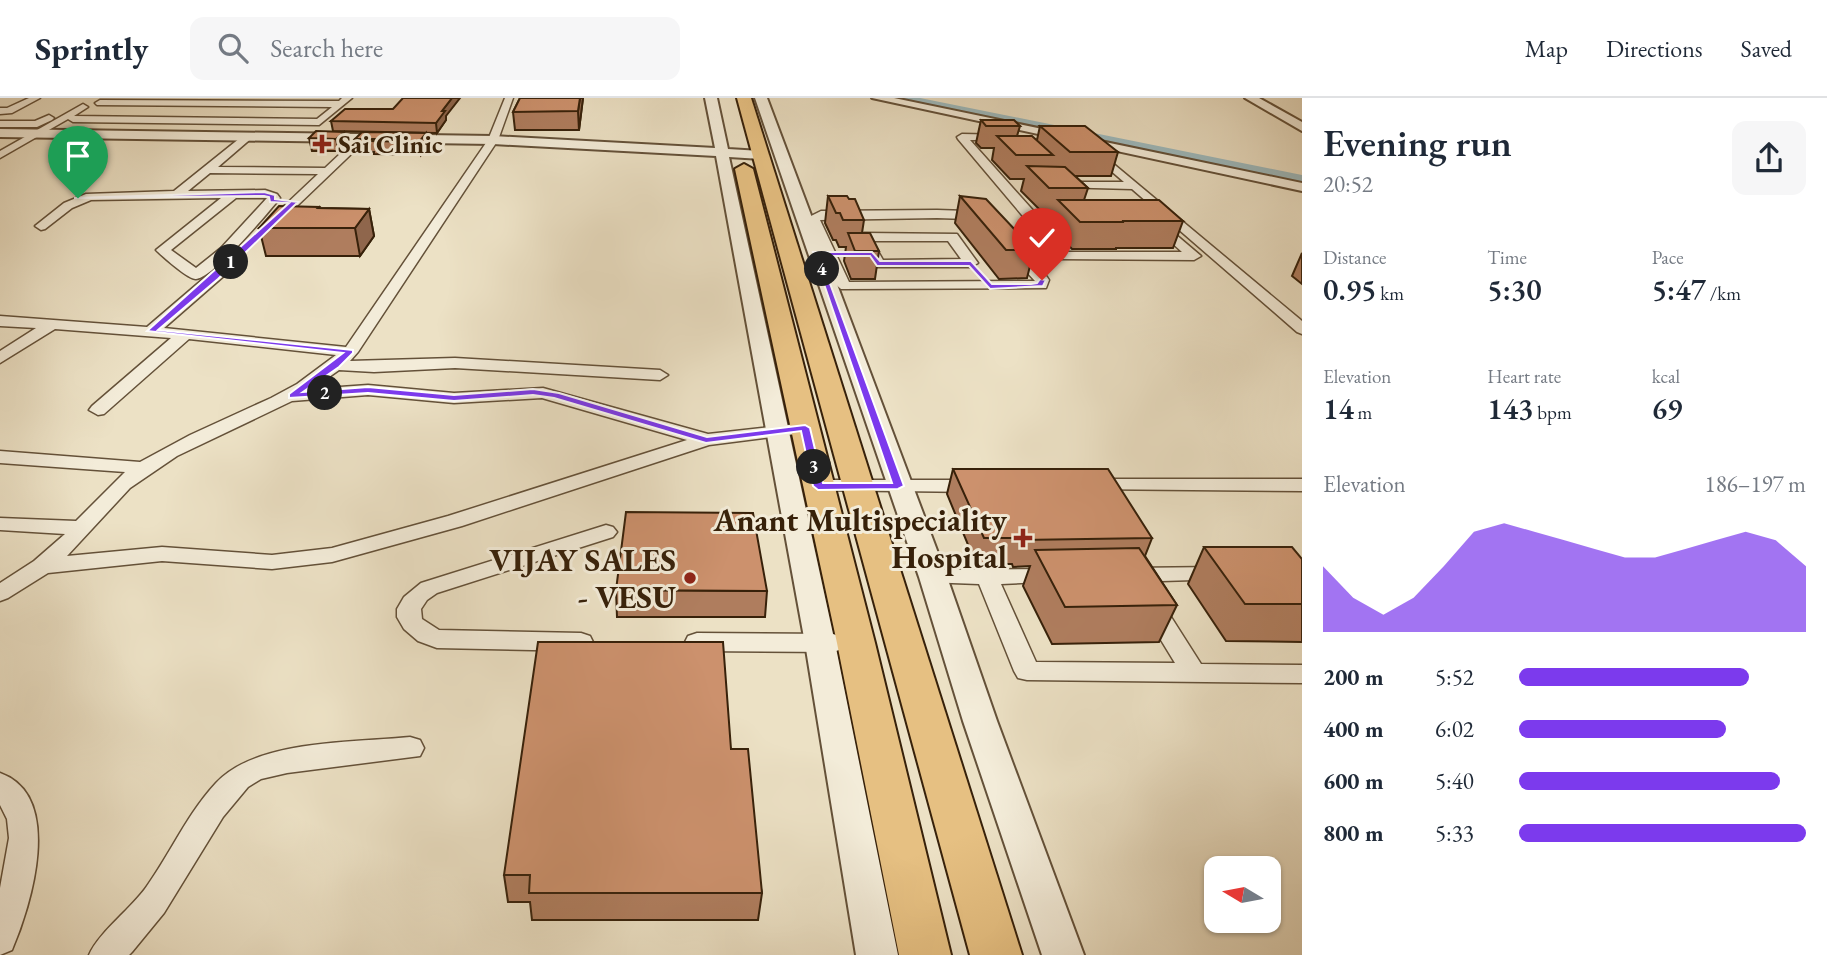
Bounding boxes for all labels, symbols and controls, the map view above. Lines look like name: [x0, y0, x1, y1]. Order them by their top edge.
search box: [190, 17, 680, 80]
text: Sprintly: [35, 27, 148, 70]
icon: search: [214, 29, 252, 67]
text: Search here: [270, 31, 383, 65]
text: Map: [1525, 33, 1568, 64]
text: Directions: [1606, 33, 1703, 64]
text: Saved: [1741, 33, 1792, 64]
text: Evening run: [1323, 118, 1512, 167]
button: share: [1732, 121, 1806, 195]
pin: [48, 126, 108, 198]
place label: Sai Clinic: [338, 127, 443, 161]
marker: Sai Clinic: [312, 134, 332, 154]
icon: arrive: [59, 137, 97, 175]
text: 20:52: [1323, 169, 1373, 199]
pin: [1012, 208, 1072, 280]
icon: check: [1023, 219, 1061, 257]
pin: 1: [214, 244, 248, 280]
text: Distance: [1323, 245, 1386, 270]
text: Time: [1487, 245, 1527, 270]
text: Pace: [1652, 245, 1684, 270]
text: 1: [225, 249, 236, 274]
pin: 4: [804, 252, 840, 286]
text: 4: [816, 256, 827, 281]
text: 0.95: [1323, 270, 1376, 309]
text: 5:30: [1487, 270, 1542, 309]
text: 5:47: [1652, 270, 1706, 309]
text: km: [1376, 281, 1404, 306]
text: /km: [1706, 281, 1741, 306]
text: Elevation: [1323, 364, 1391, 389]
text: Heart rate: [1487, 364, 1561, 389]
text: kcal: [1652, 364, 1680, 389]
pin: 2: [308, 376, 342, 410]
text: 2: [319, 380, 330, 405]
text: 14: [1323, 389, 1354, 428]
text: 143: [1487, 389, 1534, 428]
text: 69: [1652, 389, 1682, 428]
text: m: [1354, 400, 1372, 425]
text: bpm: [1534, 400, 1572, 425]
pin: 3: [796, 450, 832, 484]
text: 3: [808, 454, 819, 479]
text: Elevation: [1323, 469, 1406, 499]
text: 186–197 m: [1705, 469, 1806, 499]
place label: Anant Multispeciality Hospital: [712, 499, 1008, 578]
marker: Anant Multispeciality Hospital: [1013, 528, 1033, 548]
place label: VIJAY SALES - VESU: [489, 539, 676, 618]
marker: VIJAY SALES - VESU: [682, 570, 698, 586]
text: 200 m: [1323, 662, 1384, 692]
text: 5:52: [1435, 662, 1474, 692]
text: 400 m: [1323, 714, 1384, 744]
text: 6:02: [1435, 714, 1474, 744]
text: 600 m: [1323, 766, 1384, 796]
text: 5:40: [1435, 766, 1474, 796]
text: 800 m: [1323, 818, 1384, 848]
text: 5:33: [1435, 818, 1474, 848]
north arrow: [1204, 856, 1281, 933]
map controls: [1204, 856, 1281, 933]

